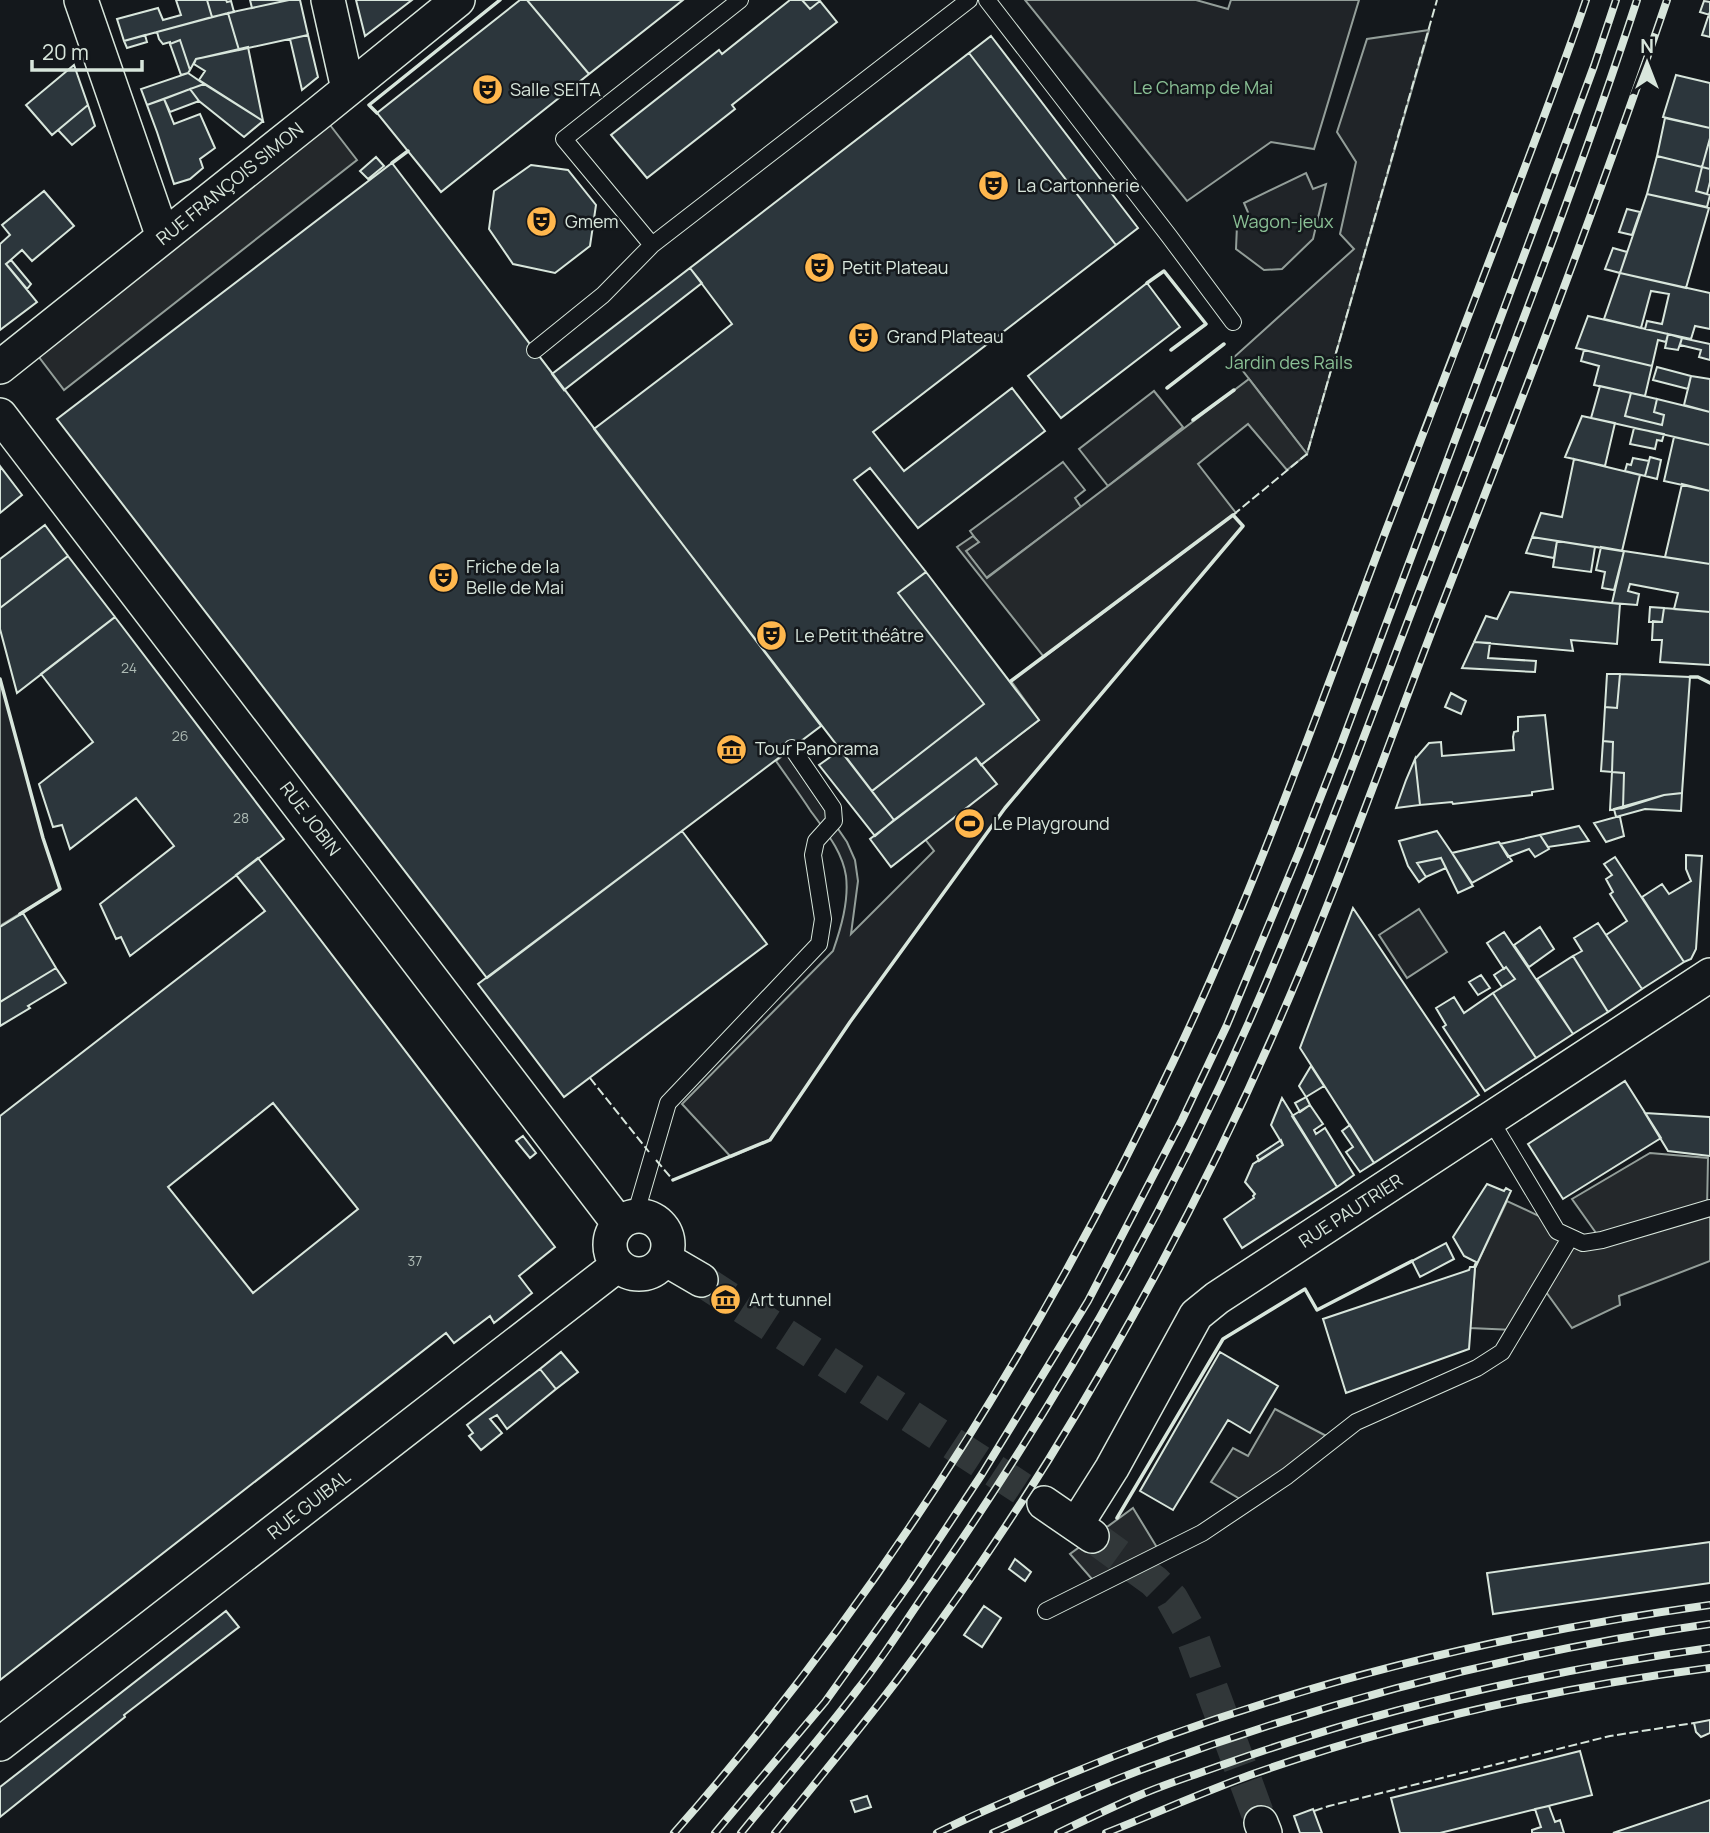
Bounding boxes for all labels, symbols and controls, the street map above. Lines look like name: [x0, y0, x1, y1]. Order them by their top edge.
scale bar: [32, 28, 142, 72]
north arrow: [1612, 28, 1682, 98]
text: N: [1640, 33, 1654, 59]
text: 20 m: [42, 38, 89, 66]
theatre icon: Salle SEITA: [470, 73, 504, 107]
park label: Le Champ de Mai: [1133, 75, 1273, 99]
place label: Salle SEITA: [510, 77, 602, 101]
street label: RUE FRANÇOIS SIMON: [151, 116, 308, 250]
theatre icon: La Cartonnerie: [977, 169, 1011, 203]
place label: La Cartonnerie: [1017, 173, 1140, 197]
theatre icon: Gmem: [525, 205, 559, 239]
place label: Gmem: [565, 209, 618, 233]
park label: Wagon-jeux: [1233, 209, 1334, 233]
theatre icon: Petit Plateau: [802, 251, 836, 285]
place label: Petit Plateau: [842, 255, 949, 279]
theatre icon: Grand Plateau: [847, 320, 881, 354]
place label: Grand Plateau: [887, 324, 1004, 348]
park label: Jardin des Rails: [1225, 350, 1353, 374]
place label: Friche de la Belle de Mai: [466, 554, 564, 599]
theatre icon: Friche de la Belle de Mai: [426, 560, 460, 594]
theatre icon: Le Petit théâtre: [755, 619, 789, 653]
place label: Le Petit théâtre: [795, 623, 924, 647]
house number: 24: [121, 658, 137, 677]
house number: 26: [172, 726, 188, 745]
museum icon: Tour Panorama: [715, 732, 749, 766]
place label: Tour Panorama: [755, 736, 879, 760]
street label: RUE JOBIN: [275, 777, 346, 860]
sports icon: Le Playground: [953, 807, 987, 841]
house number: 28: [233, 808, 249, 827]
place label: Le Playground: [993, 811, 1110, 835]
street label: RUE PAUTRIER: [1294, 1168, 1407, 1253]
house number: 37: [408, 1251, 422, 1270]
museum icon: Art tunnel: [709, 1283, 743, 1317]
place label: Art tunnel: [749, 1287, 832, 1311]
street label: RUE GUIBAL: [262, 1464, 355, 1544]

